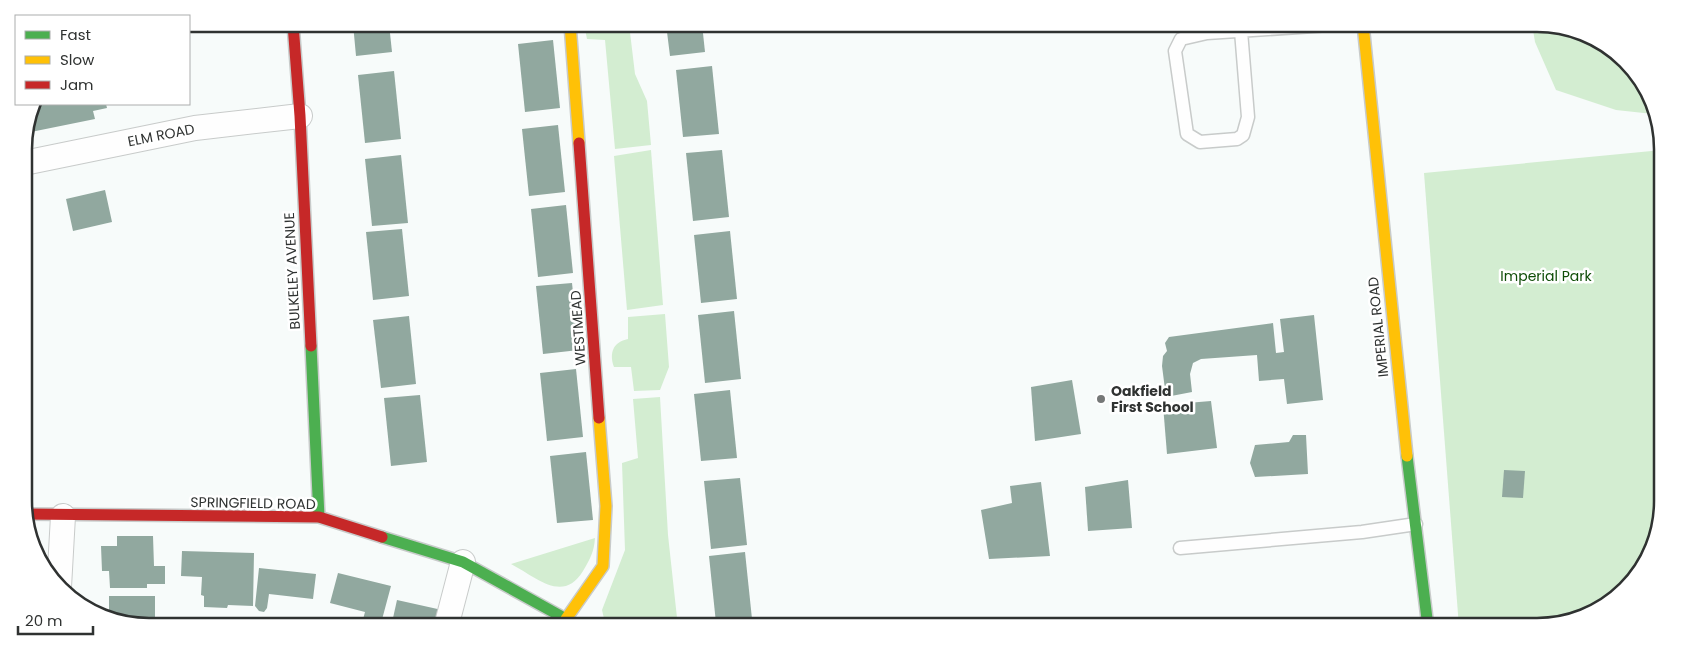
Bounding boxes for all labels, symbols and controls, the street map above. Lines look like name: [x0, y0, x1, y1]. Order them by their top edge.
legend: [15, 15, 190, 105]
text: Fast: [60, 24, 91, 45]
text: Slow: [60, 49, 95, 70]
text: Jam: [60, 74, 94, 95]
street label: ELM ROAD: [126, 119, 196, 151]
street label: BULKELEY AVENUE: [279, 212, 305, 330]
park label: Imperial Park: [1500, 266, 1592, 286]
street label: IMPERIAL ROAD: [1363, 276, 1393, 378]
street label: WESTMEAD: [565, 290, 591, 366]
place label: Oakfield First School: [1111, 381, 1194, 417]
marker: Oakfield First School: [1095, 393, 1107, 405]
street label: SPRINGFIELD ROAD: [190, 492, 316, 514]
scale bar: [18, 604, 92, 636]
text: 20 m: [25, 610, 63, 631]

